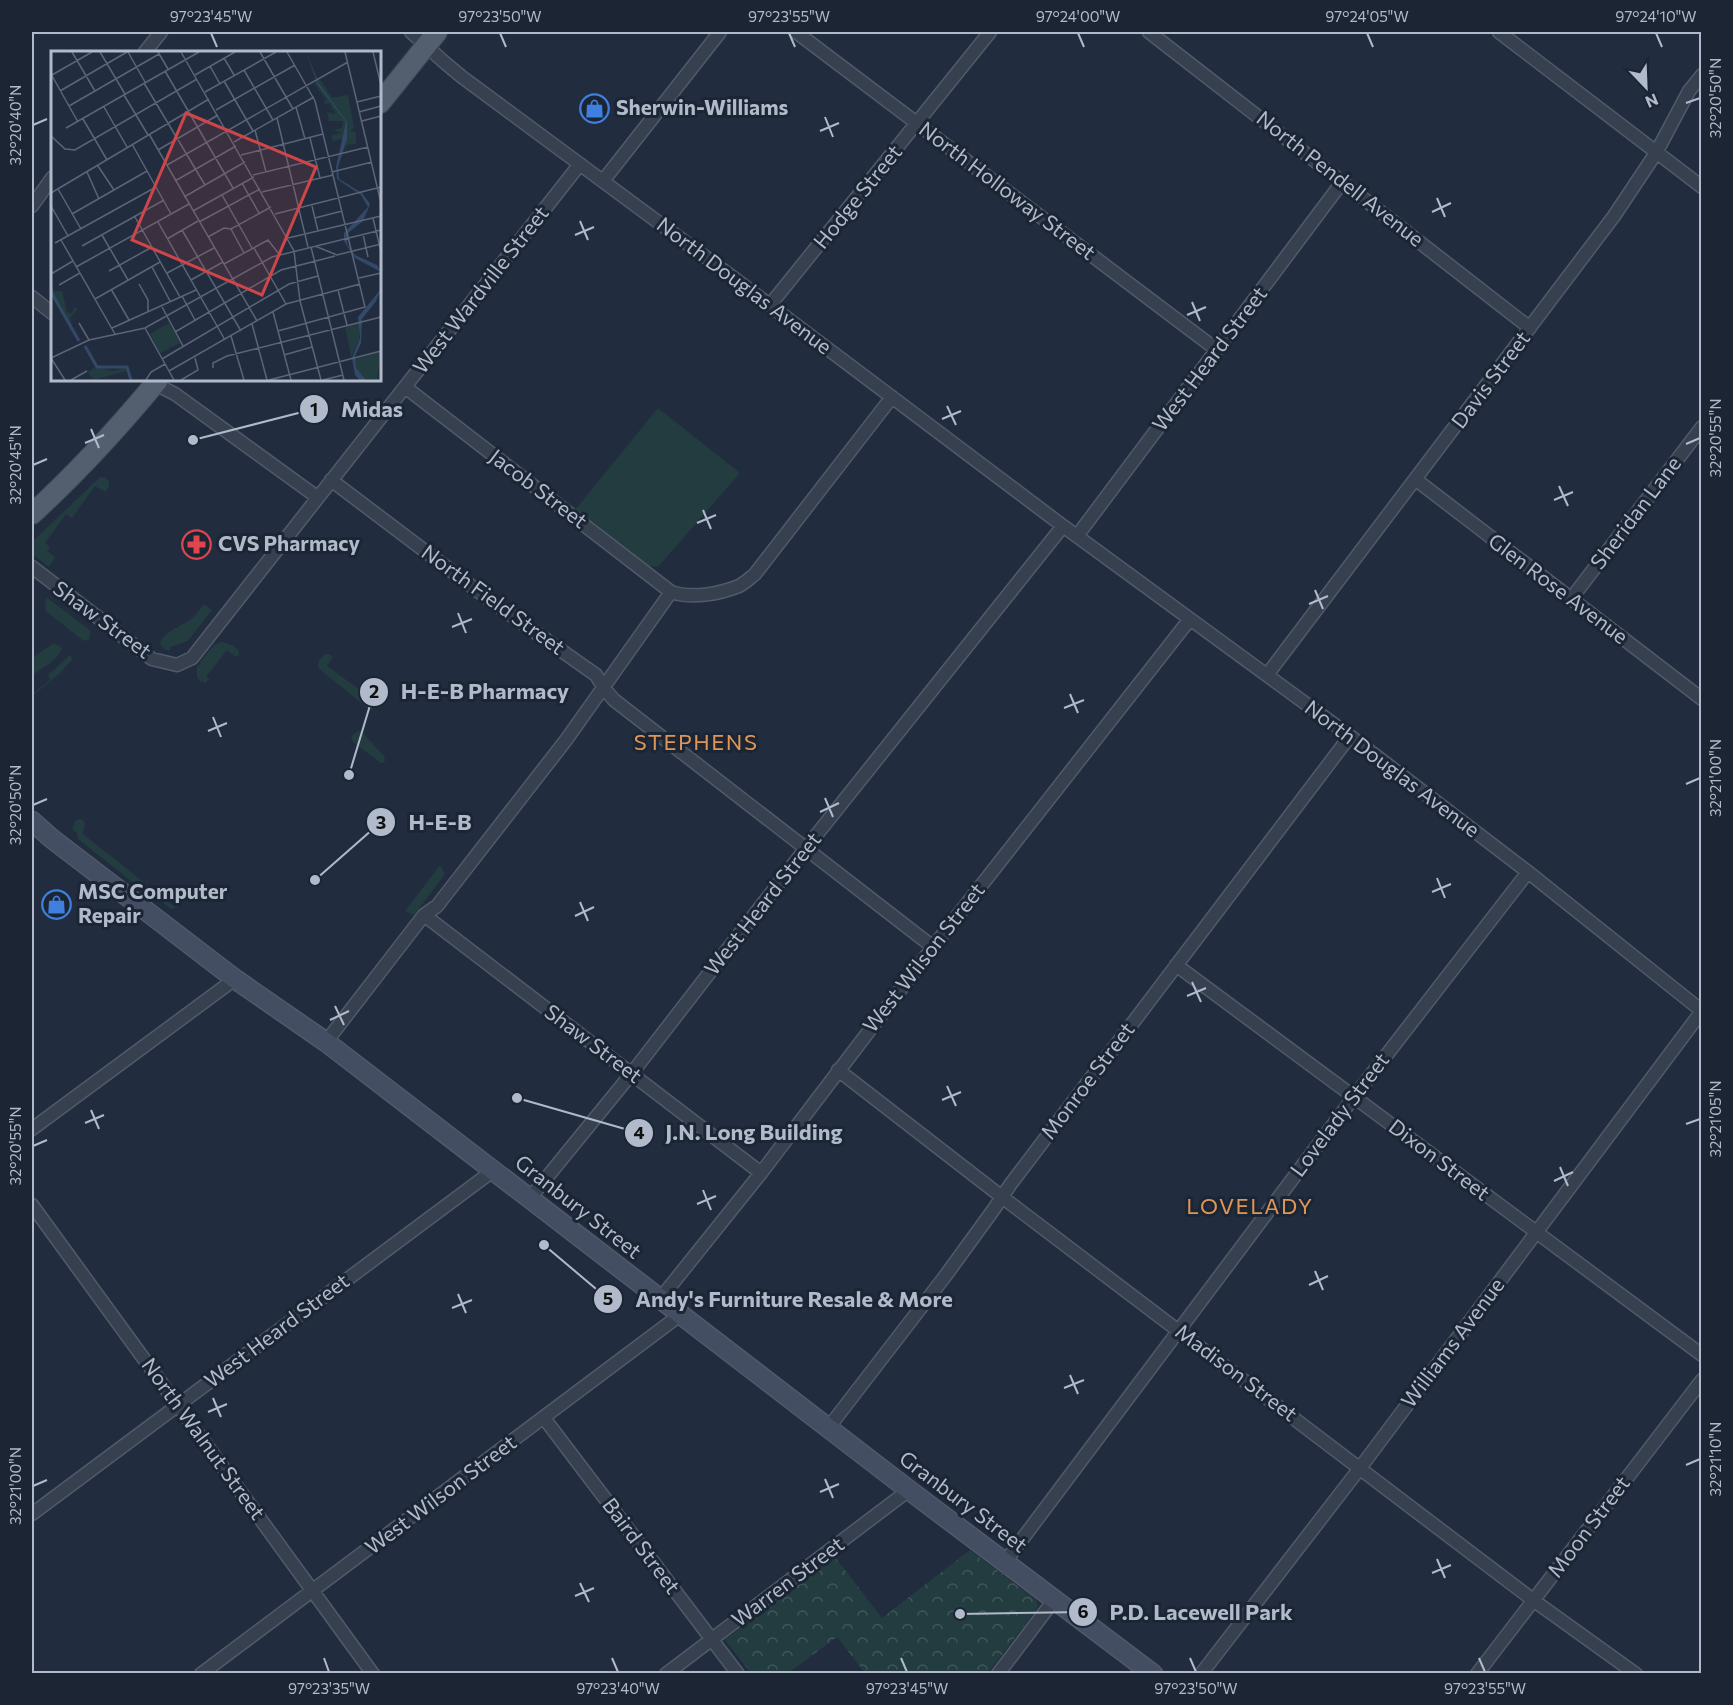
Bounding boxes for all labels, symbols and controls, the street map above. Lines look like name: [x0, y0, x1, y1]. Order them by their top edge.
text: 97°23'45"W: [170, 7, 252, 25]
text: 97°23'50"W: [458, 7, 542, 25]
text: 97°23'55"W: [748, 7, 830, 25]
text: 97°24'00"W: [1036, 7, 1120, 25]
text: 97°24'05"W: [1325, 7, 1409, 25]
text: 97°24'10"W: [1615, 7, 1697, 25]
inset map: [51, 51, 381, 381]
north arrow: [1616, 57, 1676, 117]
text: 32°20'50"N: [1706, 58, 1724, 138]
text: 32°20'40"N: [6, 85, 24, 165]
text: N: [1643, 90, 1661, 112]
shop icon: Sherwin-Williams: [579, 92, 611, 124]
place label: Sherwin-Williams: [616, 94, 789, 119]
street label: North Pendell Avenue: [1252, 105, 1429, 251]
street label: North Holloway Street: [915, 115, 1101, 264]
street label: Hodge Street: [807, 139, 906, 253]
street label: West Wardville Street: [407, 200, 553, 378]
street label: North Douglas Avenue: [653, 211, 837, 359]
street label: West Heard Street: [1146, 281, 1271, 435]
street label: Davis Street: [1445, 326, 1534, 433]
callout: Midas: [299, 389, 415, 429]
text: Midas: [341, 395, 403, 422]
text: 1: [310, 398, 318, 420]
text: 32°20'55"N: [1706, 398, 1724, 478]
text: 32°20'45"N: [6, 425, 24, 505]
street label: Jacob Street: [485, 443, 593, 533]
street label: Sheridan Lane: [1584, 451, 1685, 573]
street label: Glen Rose Avenue: [1484, 527, 1634, 648]
pharmacy icon: CVS Pharmacy: [181, 528, 213, 560]
place label: CVS Pharmacy: [218, 530, 361, 555]
street label: North Field Street: [417, 538, 570, 659]
street label: Shaw Street: [49, 575, 157, 663]
callout: H-E-B Pharmacy: [359, 672, 581, 712]
text: H-E-B Pharmacy: [401, 677, 569, 704]
text: 2: [369, 680, 379, 702]
street label: North Douglas Avenue: [1301, 694, 1485, 842]
district label: STEPHENS: [634, 728, 758, 755]
text: 32°21'00"N: [1706, 739, 1724, 817]
text: 32°20'50"N: [6, 765, 24, 845]
callout: H-E-B: [366, 802, 483, 842]
text: H-E-B: [409, 808, 471, 835]
text: 3: [376, 811, 386, 833]
street label: West Heard Street: [698, 827, 825, 980]
street label: West Wilson Street: [857, 877, 989, 1037]
place label: MSC Computer Repair: [78, 878, 228, 927]
shop icon: MSC Computer Repair: [41, 888, 73, 920]
street label: Shaw Street: [540, 998, 647, 1087]
street label: Monroe Street: [1035, 1017, 1139, 1143]
street label: Lovelady Street: [1284, 1047, 1393, 1181]
text: 32°21'05"N: [1706, 1080, 1724, 1158]
text: 32°20'55"N: [6, 1106, 24, 1186]
callout: J.N. Long Building: [624, 1113, 855, 1153]
street label: Dixon Street: [1385, 1113, 1495, 1205]
text: J.N. Long Building: [665, 1118, 843, 1145]
text: 4: [633, 1121, 645, 1143]
street label: Granbury Street: [511, 1149, 647, 1263]
district label: LOVELADY: [1186, 1192, 1314, 1219]
street label: West Heard Street: [199, 1267, 353, 1392]
street label: Williams Avenue: [1395, 1272, 1509, 1412]
callout: Andy's Furniture Resale & More: [593, 1279, 965, 1319]
text: Andy's Furniture Resale & More: [635, 1285, 953, 1312]
text: 5: [603, 1287, 613, 1309]
street label: Madison Street: [1171, 1318, 1303, 1426]
street label: North Walnut Street: [137, 1352, 271, 1524]
text: 32°21'10"N: [1706, 1422, 1724, 1496]
street label: West Wilson Street: [360, 1429, 521, 1559]
street label: Granbury Street: [895, 1445, 1033, 1557]
text: 32°21'00"N: [6, 1447, 24, 1525]
street label: Moon Street: [1542, 1470, 1634, 1582]
street label: Baird Street: [598, 1492, 686, 1598]
street label: Warren Street: [726, 1530, 848, 1631]
callout: P.D. Lacewell Park: [1068, 1592, 1305, 1632]
text: P.D. Lacewell Park: [1109, 1598, 1293, 1625]
text: 6: [1077, 1600, 1089, 1622]
text: 97°23'35"W: [288, 1679, 370, 1697]
text: 97°23'40"W: [576, 1679, 660, 1697]
text: 97°23'45"W: [866, 1679, 948, 1697]
text: 97°23'50"W: [1154, 1679, 1238, 1697]
text: 97°23'55"W: [1444, 1679, 1526, 1697]

